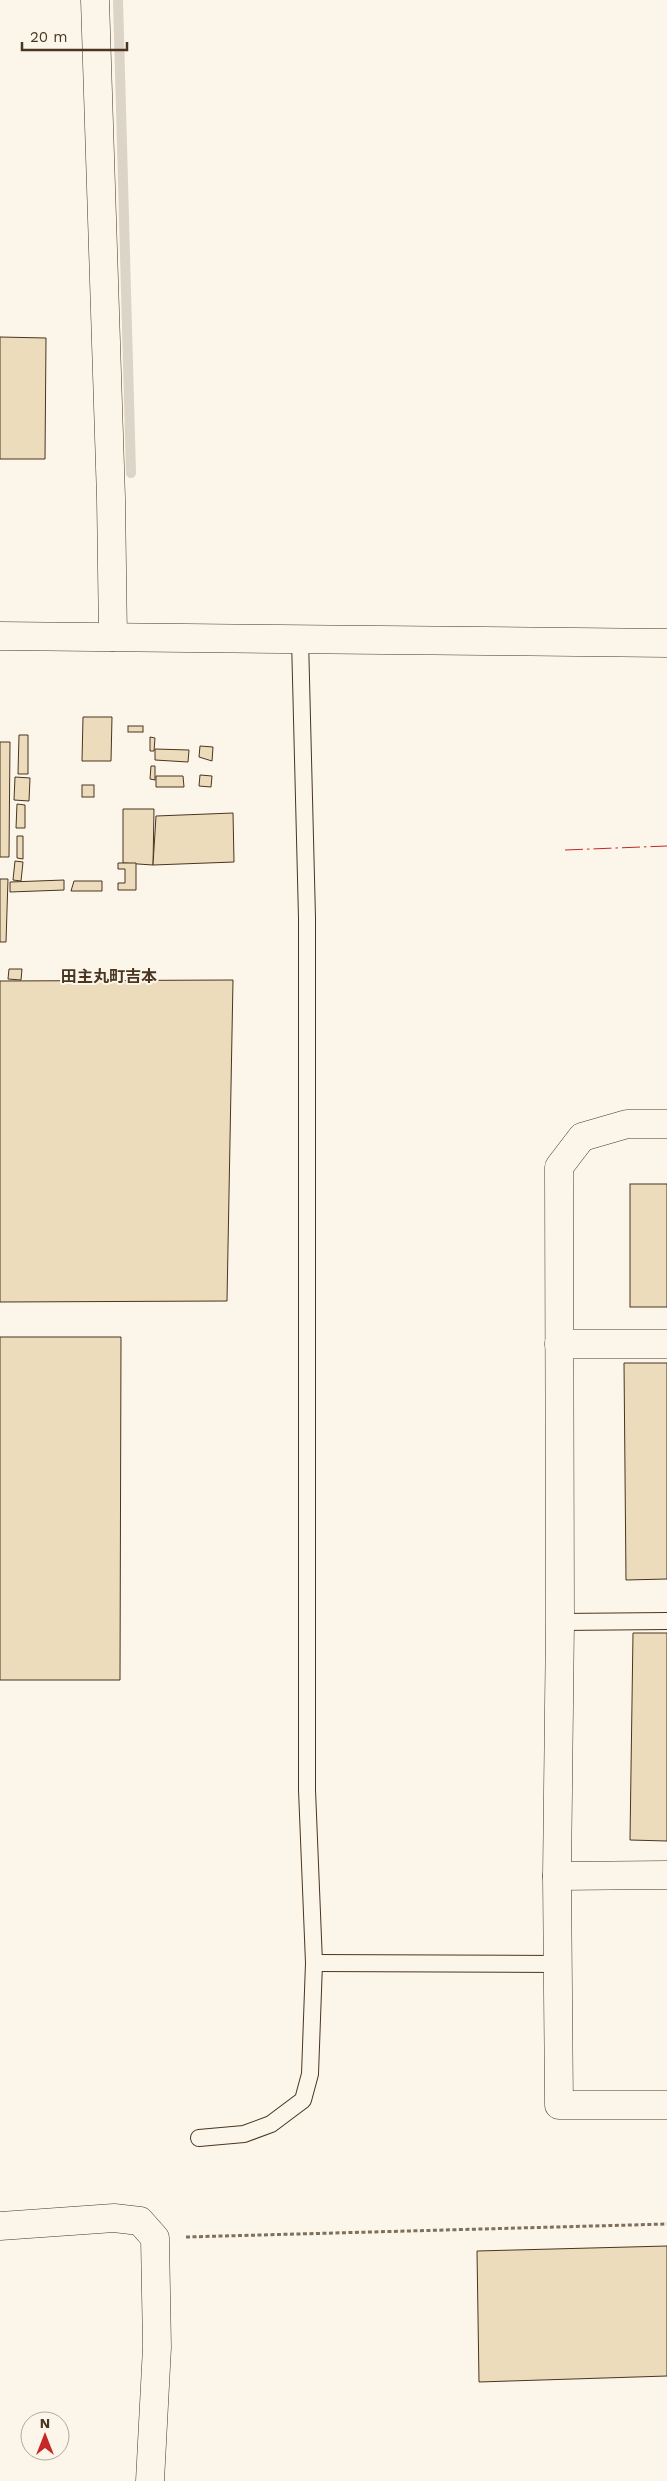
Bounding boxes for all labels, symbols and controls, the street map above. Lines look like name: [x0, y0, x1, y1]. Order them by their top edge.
scale bar: [22, 20, 128, 52]
text: 20 m: [30, 28, 68, 46]
district label: 田主丸町吉本: [61, 967, 157, 986]
north arrow: [20, 2411, 70, 2461]
text: N: [40, 2415, 50, 2431]

